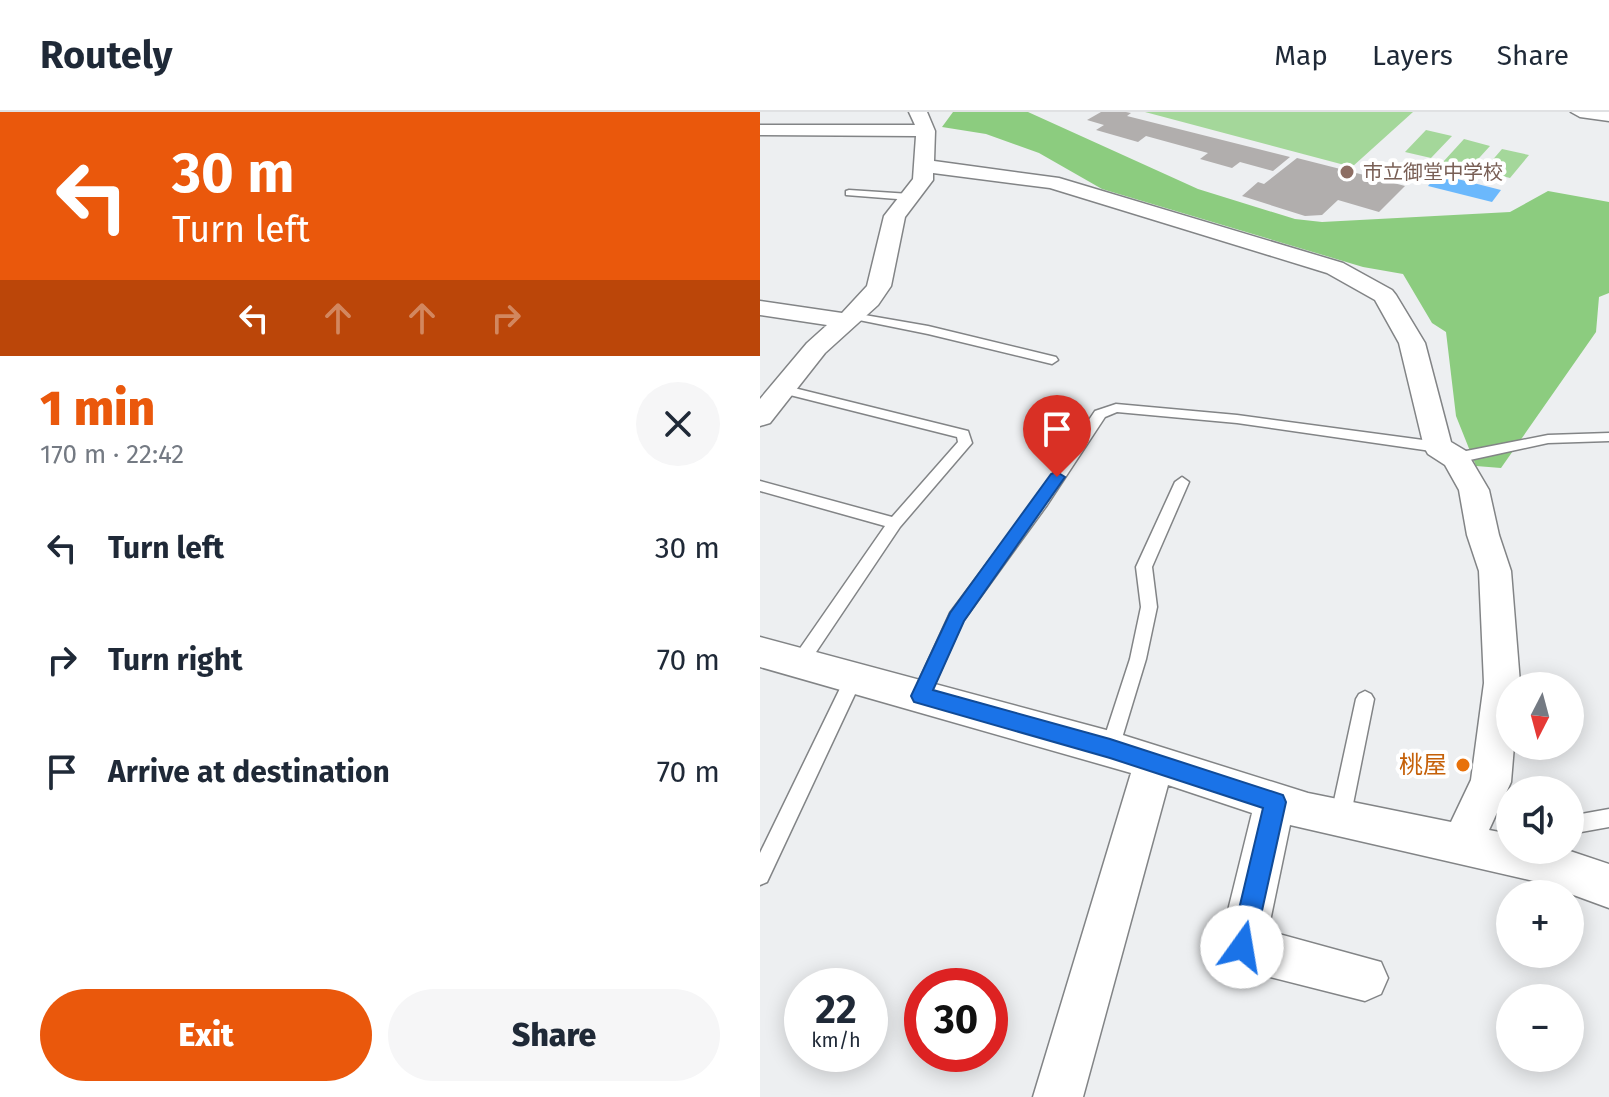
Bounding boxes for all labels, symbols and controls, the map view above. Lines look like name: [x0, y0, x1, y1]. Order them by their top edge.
text: Routely: [40, 32, 172, 78]
text: Map: [1274, 39, 1328, 72]
text: Layers: [1372, 39, 1453, 72]
text: Share: [1497, 39, 1569, 72]
text: 30 m: [172, 140, 294, 207]
icon: left: [40, 144, 144, 248]
place label: 市立御堂中学校: [1363, 160, 1503, 184]
marker: 市立御堂中学校: [1338, 163, 1356, 181]
text: Turn left: [172, 208, 310, 252]
icon: left: [232, 296, 276, 340]
icon: ahead: [316, 296, 360, 340]
icon: ahead: [400, 296, 444, 340]
icon: right: [484, 296, 528, 340]
text: 1 min: [40, 380, 155, 438]
button: close: [636, 382, 720, 466]
pin: [1023, 395, 1091, 477]
icon: arrive: [1035, 407, 1079, 451]
text: 170 m · 22:42: [40, 439, 184, 470]
icon: left: [40, 526, 84, 570]
text: Turn left: [108, 530, 224, 566]
text: 30 m: [655, 530, 720, 566]
icon: right: [40, 638, 84, 682]
text: Turn right: [108, 642, 243, 678]
text: 70 m: [657, 642, 720, 678]
north arrow: [1496, 672, 1584, 760]
map controls: [1496, 672, 1584, 1072]
icon: arrive: [40, 750, 84, 794]
place label: 桃屋: [1399, 751, 1447, 779]
text: Arrive at destination: [108, 754, 390, 790]
text: 70 m: [657, 754, 720, 790]
marker: 桃屋: [1454, 756, 1472, 774]
button: sound: [1496, 776, 1584, 864]
button: +: [1496, 880, 1584, 968]
position arrow: [1200, 905, 1284, 989]
speed limit sign: 30: [904, 968, 1008, 1072]
button: −: [1496, 984, 1584, 1072]
text: 22: [815, 986, 857, 1034]
button: Exit: [40, 989, 372, 1081]
button: Share: [388, 989, 720, 1081]
text: km/h: [811, 1028, 861, 1052]

